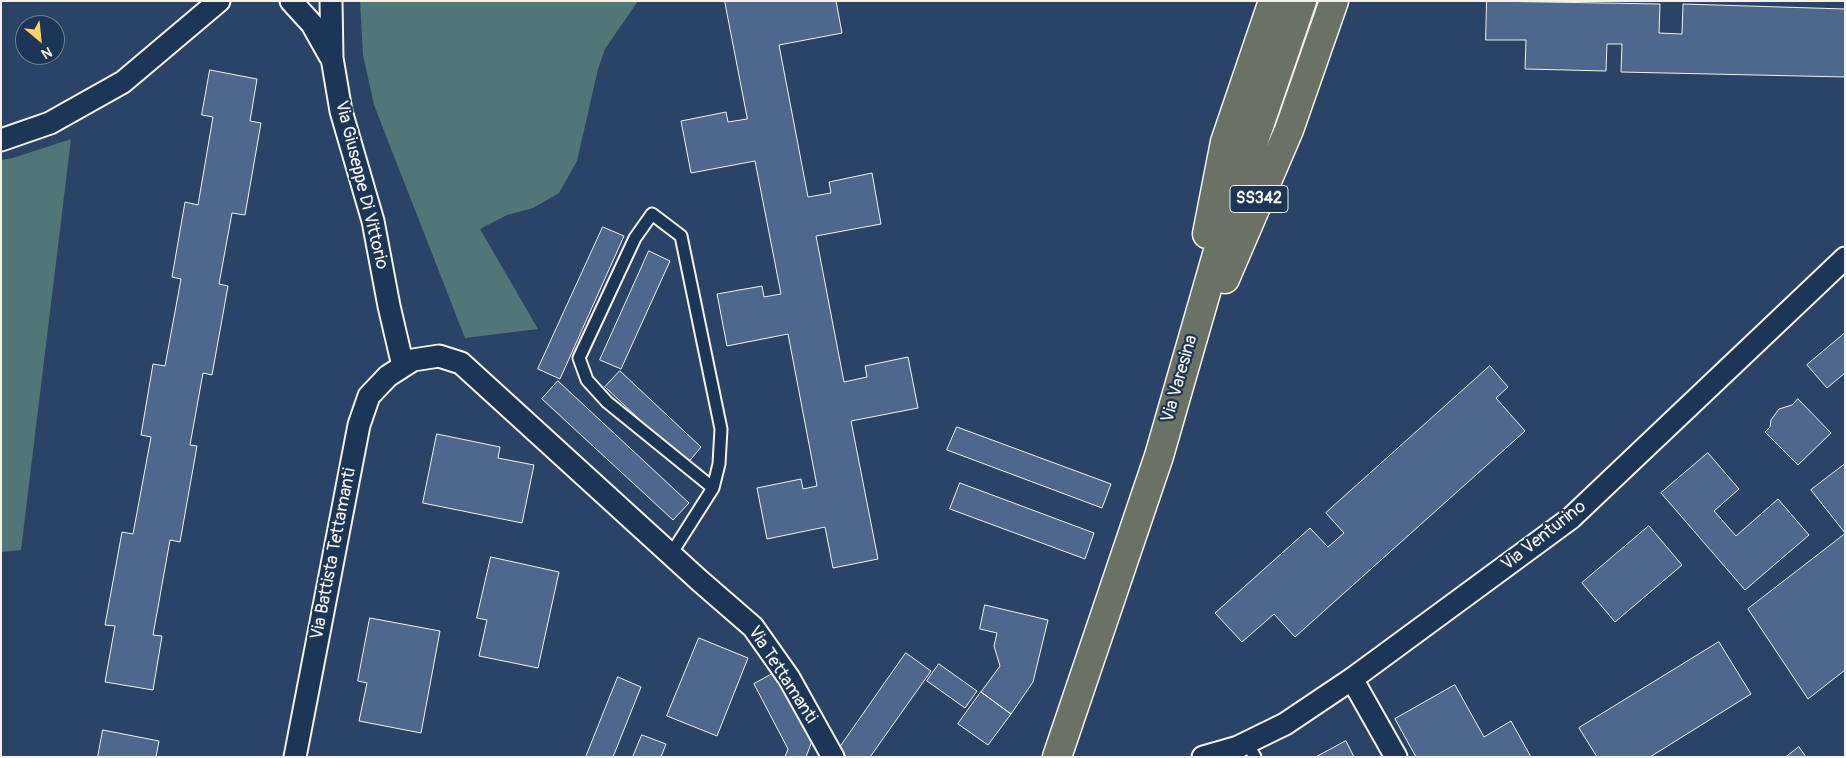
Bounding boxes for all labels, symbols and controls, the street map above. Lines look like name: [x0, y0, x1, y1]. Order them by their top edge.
north arrow: [15, 15, 65, 65]
text: N: [39, 43, 55, 63]
street label: Via Giuseppe Di Vittorio: [330, 98, 392, 272]
road number: SS342: [1230, 185, 1288, 212]
street label: Via Varesina: [1157, 333, 1203, 425]
street label: Via Battista Tettamanti: [307, 466, 361, 642]
street label: Via Venturino: [1497, 496, 1591, 576]
street label: Via Tettamanti: [743, 622, 821, 728]

